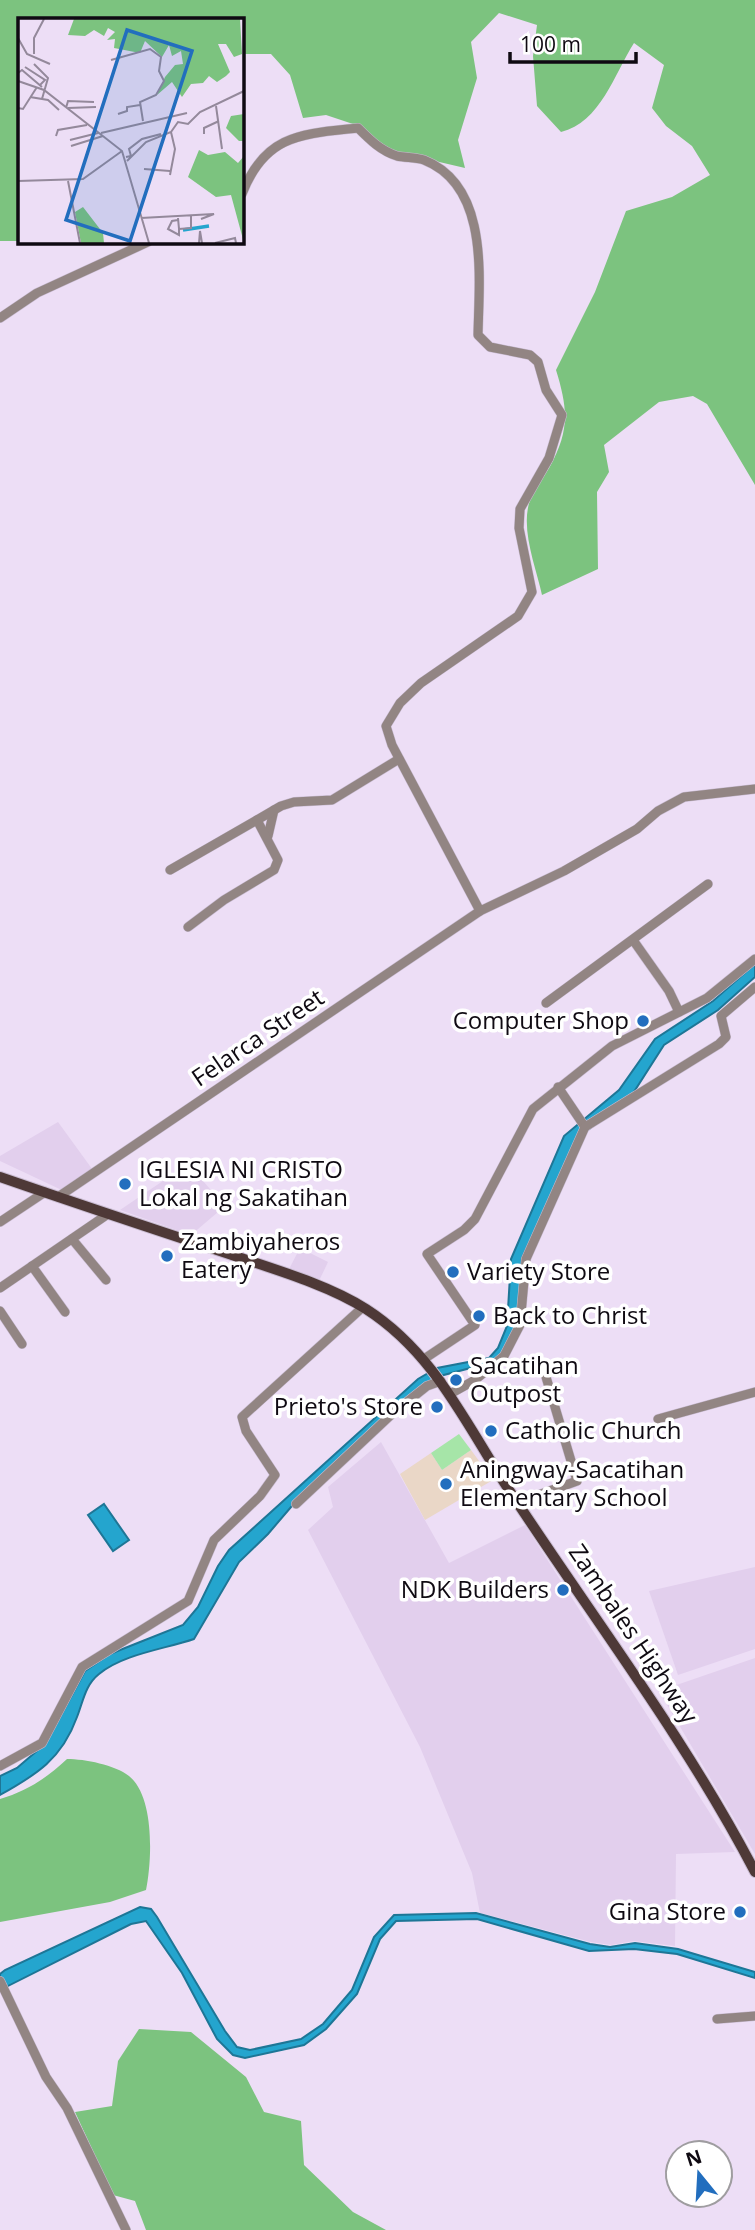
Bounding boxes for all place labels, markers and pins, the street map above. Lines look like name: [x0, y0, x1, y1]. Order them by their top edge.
place label: Computer Shop: [453, 1003, 629, 1036]
marker: Computer Shop: [635, 1013, 651, 1029]
place label: IGLESIA NI CRISTO Lokal ng Sakatihan: [139, 1152, 348, 1213]
marker: IGLESIA NI CRISTO Lokal ng Sakatihan: [117, 1176, 133, 1192]
place label: Zambiyaheros Eatery: [181, 1224, 340, 1285]
marker: Zambiyaheros Eatery: [159, 1248, 175, 1264]
place label: Variety Store: [467, 1254, 610, 1287]
marker: Variety Store: [445, 1264, 461, 1280]
place label: Back to Christ: [493, 1298, 647, 1331]
marker: Back to Christ: [471, 1308, 487, 1324]
place label: Sacatihan Outpost: [470, 1348, 579, 1409]
marker: Sacatihan Outpost: [448, 1372, 464, 1388]
place label: Prieto's Store: [274, 1389, 423, 1422]
marker: Prieto's Store: [429, 1399, 445, 1415]
place label: Catholic Church: [505, 1413, 682, 1446]
marker: Catholic Church: [483, 1423, 499, 1439]
place label: Aningway-Sacatihan Elementary School: [460, 1452, 684, 1513]
marker: Aningway-Sacatihan Elementary School: [438, 1476, 454, 1492]
place label: NDK Builders: [401, 1572, 549, 1605]
marker: NDK Builders: [555, 1582, 571, 1598]
place label: Gina Store: [609, 1894, 726, 1927]
marker: Gina Store: [732, 1904, 748, 1920]

